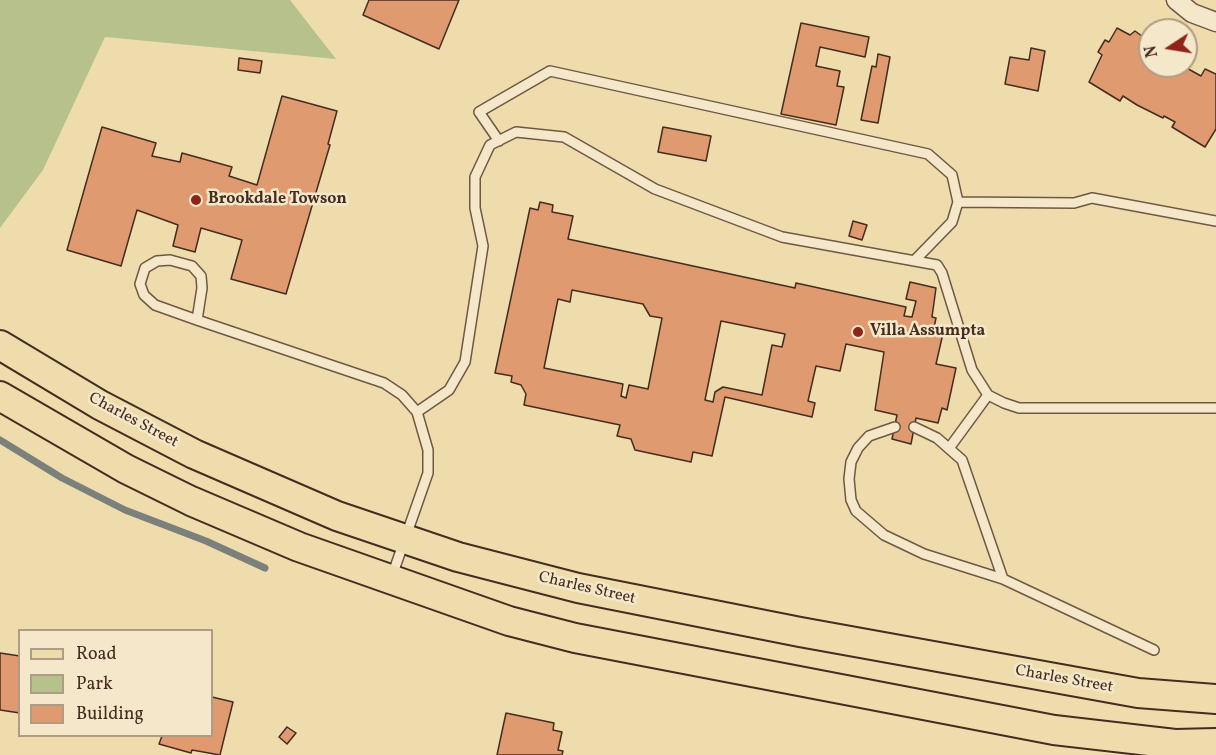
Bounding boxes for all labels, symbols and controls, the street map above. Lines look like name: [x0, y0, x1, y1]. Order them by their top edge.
north arrow: [1138, 18, 1198, 78]
text: N: [1140, 43, 1164, 59]
place label: Brookdale Towson: [208, 190, 347, 210]
marker: Brookdale Towson: [189, 193, 203, 207]
place label: Villa Assumpta: [870, 322, 985, 342]
marker: Villa Assumpta: [851, 325, 865, 339]
street label: Charles Street: [85, 389, 181, 453]
street label: Charles Street: [537, 569, 637, 609]
legend: [18, 629, 213, 737]
text: Road: [76, 642, 117, 667]
street label: Charles Street: [1014, 662, 1114, 698]
text: Park: [76, 672, 113, 697]
text: Building: [76, 702, 144, 727]

